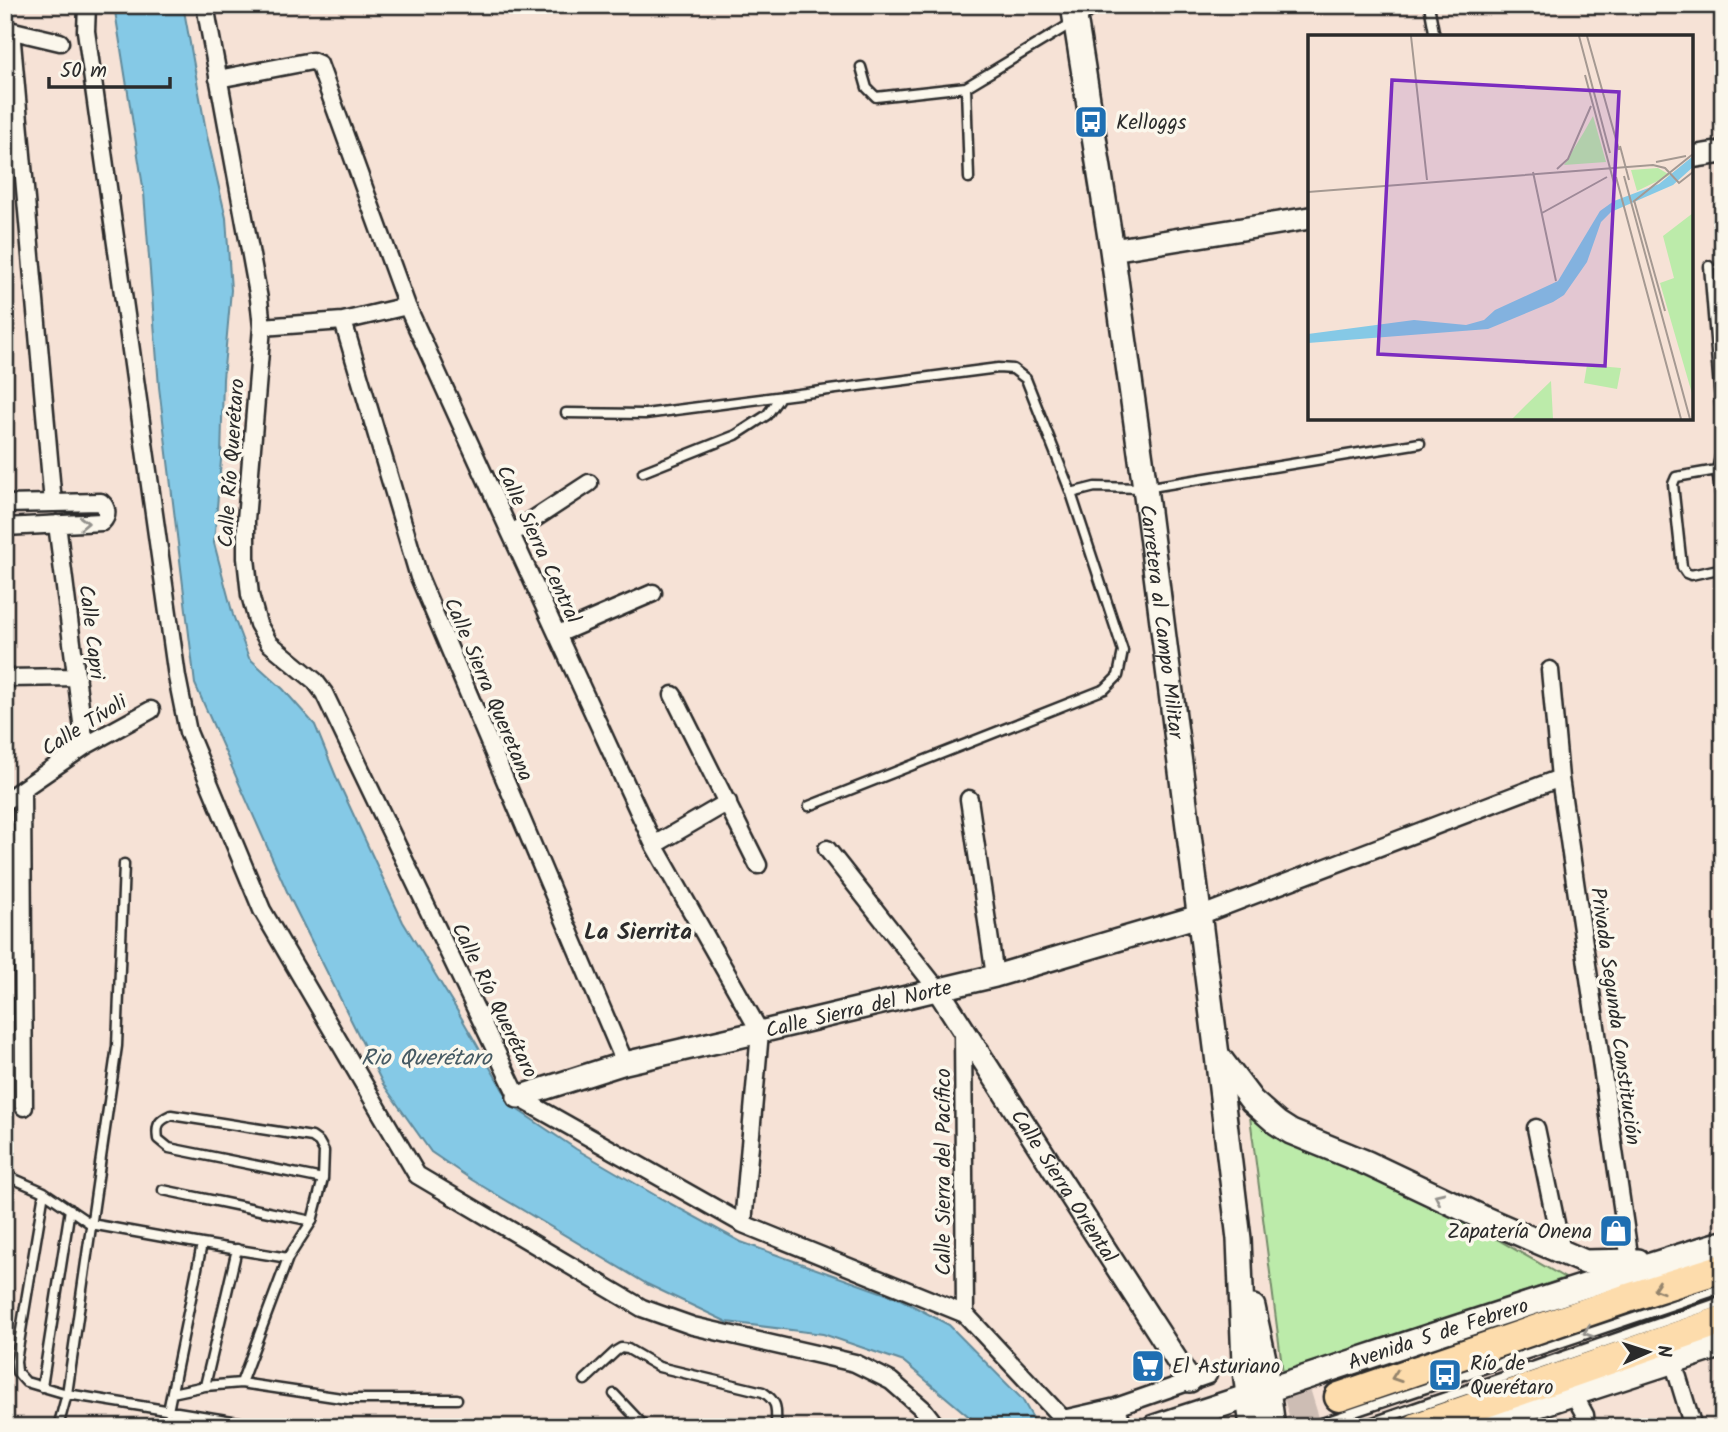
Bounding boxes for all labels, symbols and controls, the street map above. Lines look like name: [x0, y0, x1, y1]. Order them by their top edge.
inset map: [1308, 35, 1693, 420]
scale bar: [49, 46, 170, 90]
text: 50 m: [60, 55, 107, 88]
bus stop icon: Kelloggs: [1072, 103, 1110, 141]
place label: Kelloggs: [1116, 107, 1187, 140]
street label: Calle Río Querétaro: [210, 377, 255, 549]
street label: Calle Sierra Central: [486, 460, 589, 629]
street label: Carretera al Campo Militar: [1129, 503, 1192, 742]
one-way arrow: [79, 515, 90, 530]
street label: Calle Capri: [68, 583, 113, 682]
street label: Calle Sierra Queretana: [434, 593, 541, 787]
street label: Calle Tívoli: [36, 686, 135, 766]
street label: Privada Segunda Constitución: [1580, 885, 1649, 1147]
district label: La Sierrita: [584, 915, 692, 951]
street label: Calle Río Querétaro: [442, 917, 546, 1084]
street label: Calle Sierra del Norte: [762, 972, 956, 1048]
water label: Rio Querétaro: [361, 1041, 493, 1077]
street label: Calle Sierra del Pacífico: [928, 1068, 961, 1276]
street label: Calle Sierra Oriental: [1001, 1103, 1125, 1270]
one-way arrow: [1434, 1192, 1446, 1206]
shop icon: Zapatería Onena: [1597, 1212, 1635, 1250]
place label: Zapatería Onena: [1447, 1216, 1592, 1249]
one-way arrow: [1652, 1280, 1664, 1294]
street label: Avenida 5 de Febrero: [1344, 1290, 1533, 1380]
north arrow: [1612, 1316, 1682, 1386]
one-way arrow: [1583, 1324, 1595, 1338]
text: N: [1648, 1344, 1678, 1358]
supermarket icon: El Asturiano: [1129, 1347, 1167, 1385]
place label: Río de Querétaro: [1470, 1348, 1554, 1405]
place label: El Asturiano: [1172, 1351, 1280, 1384]
bus stop icon: Río de Querétaro: [1426, 1356, 1464, 1394]
one-way arrow: [1390, 1369, 1403, 1383]

